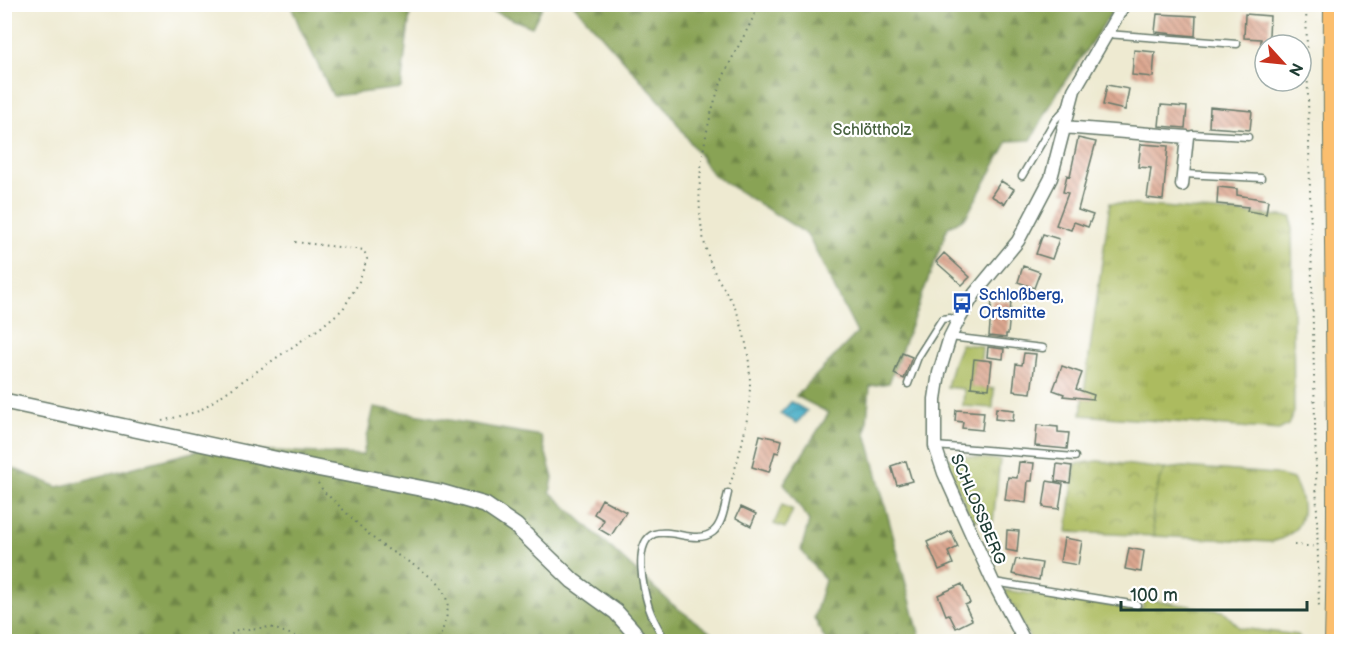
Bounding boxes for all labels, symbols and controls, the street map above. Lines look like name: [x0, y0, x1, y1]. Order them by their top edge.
north arrow: [1253, 33, 1313, 93]
text: N: [1284, 59, 1306, 79]
park label: Schlöttholz: [833, 121, 911, 140]
place label: Schloßberg, Ortsmitte: [979, 286, 1064, 323]
bus stop icon: Schloßberg, Ortsmitte: [950, 291, 974, 315]
street label: SCHLOSSBERG: [946, 452, 1009, 568]
scale bar: [1121, 574, 1307, 612]
text: 100 m: [1130, 585, 1178, 606]

